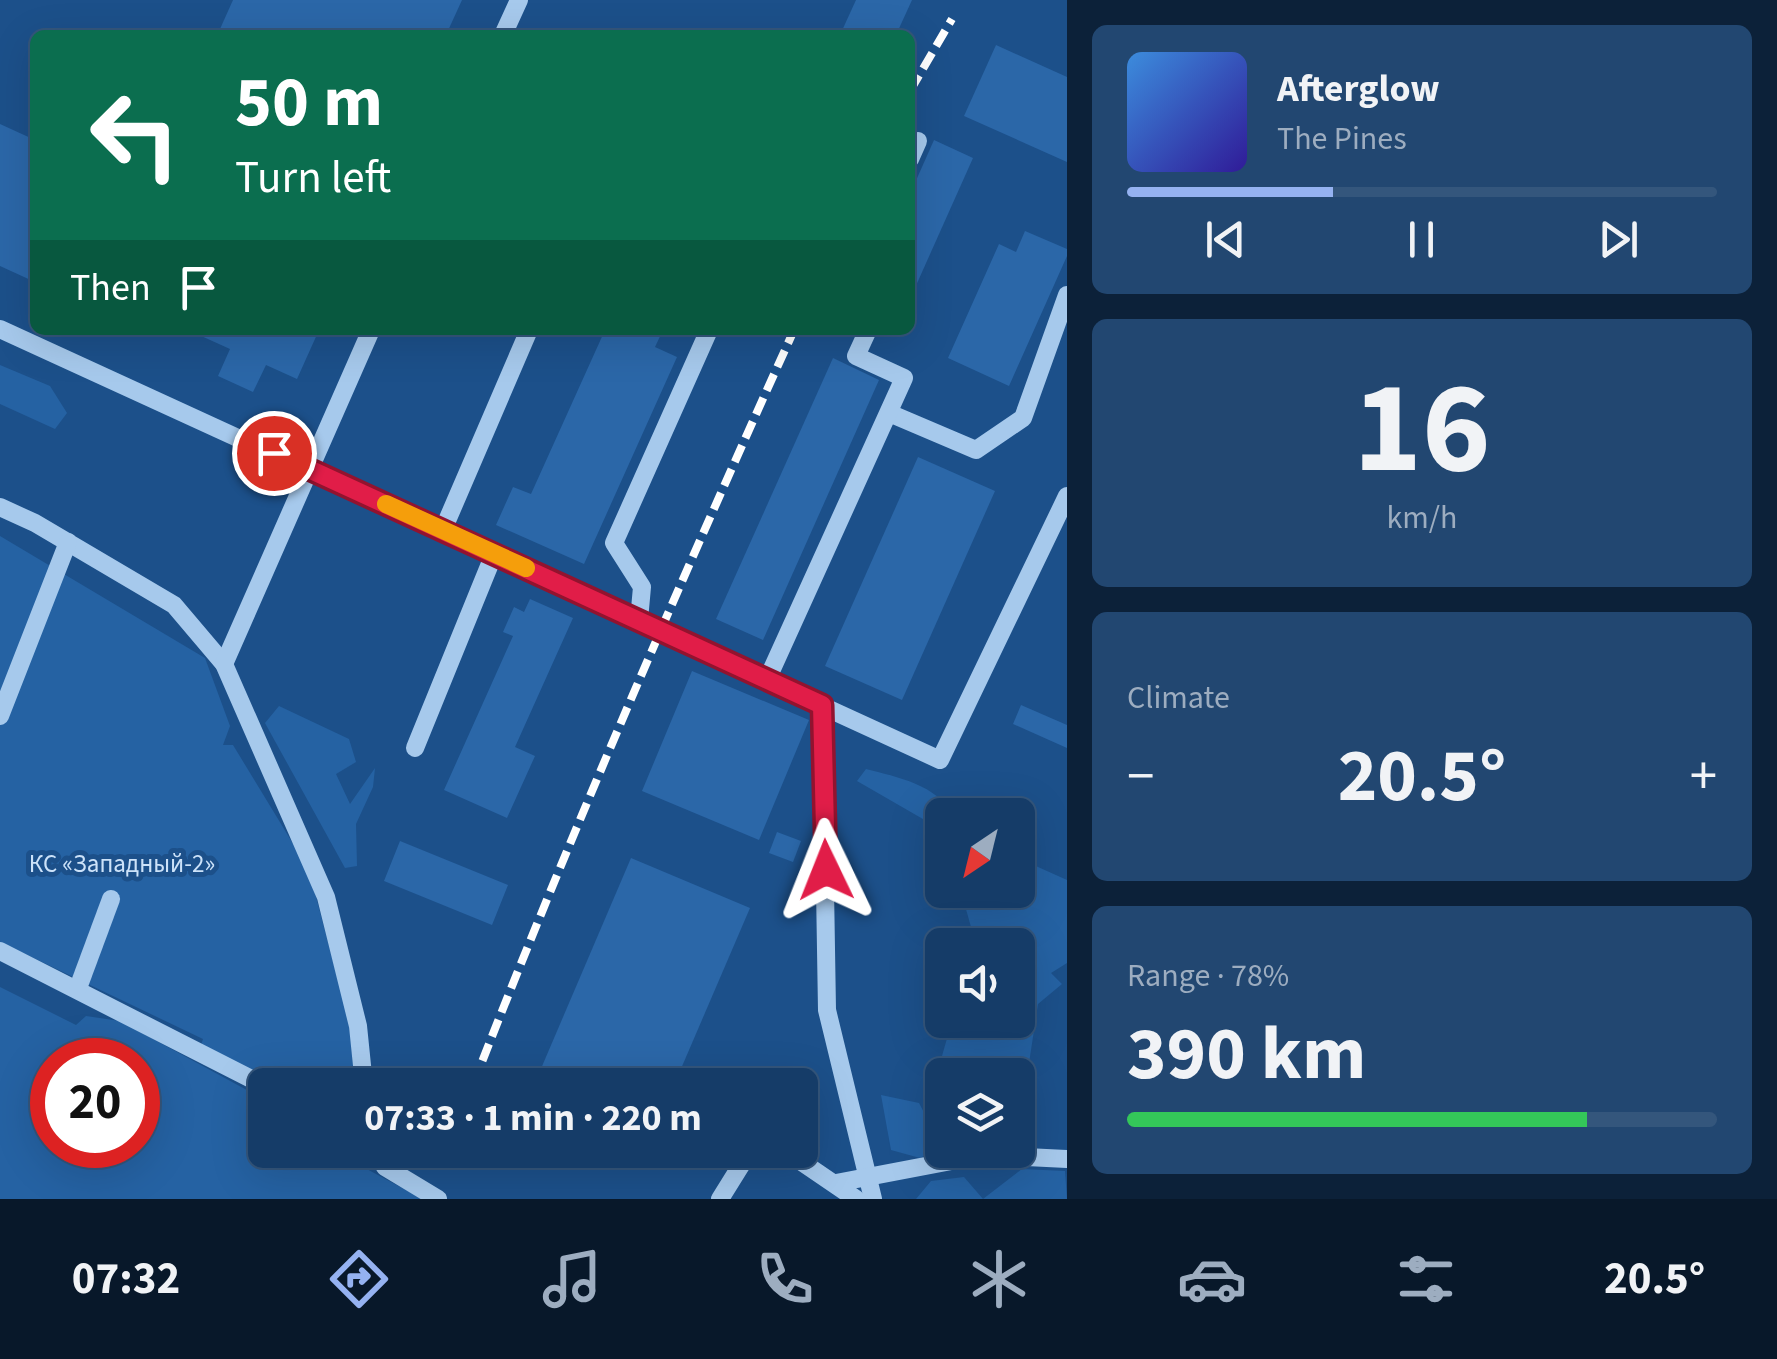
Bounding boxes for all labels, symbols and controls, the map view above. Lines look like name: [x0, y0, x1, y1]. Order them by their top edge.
text: 50 m: [235, 53, 383, 153]
text: Afterglow: [1277, 62, 1440, 116]
icon: left: [70, 70, 200, 200]
text: The Pines: [1277, 116, 1407, 162]
text: Turn left: [235, 146, 391, 210]
icon: previous: [1198, 212, 1253, 267]
icon: pause: [1394, 212, 1449, 267]
icon: next: [1591, 212, 1646, 267]
icon: arrive: [171, 260, 226, 315]
text: Then: [70, 261, 151, 315]
text: 16: [1353, 337, 1491, 522]
pin: [232, 411, 317, 496]
icon: arrive: [247, 426, 302, 481]
text: km/h: [1387, 495, 1457, 541]
text: Climate: [1127, 675, 1230, 721]
text: 20.5°: [1338, 723, 1506, 830]
text: −: [1127, 738, 1154, 816]
text: +: [1690, 738, 1717, 816]
north arrow: [925, 798, 1035, 908]
map controls: [925, 798, 1035, 1168]
position arrow: [774, 818, 878, 922]
park label: КС «Западный-2»: [29, 846, 215, 882]
button: sound: [925, 928, 1035, 1038]
text: Range · 78%: [1127, 953, 1289, 999]
text: 390 km: [1127, 1001, 1366, 1108]
speed limit sign: 20: [30, 1038, 160, 1168]
button: layers: [925, 1058, 1035, 1168]
text: 07:33 · 1 min · 220 m: [364, 1091, 702, 1145]
icon: directions: [324, 1244, 394, 1314]
icon: music: [537, 1244, 607, 1314]
icon: phone: [750, 1244, 820, 1314]
icon: climate: [964, 1244, 1034, 1314]
icon: car: [1177, 1244, 1247, 1314]
icon: filters: [1391, 1244, 1461, 1314]
text: 07:32: [72, 1247, 180, 1311]
text: 20.5°: [1604, 1247, 1705, 1311]

